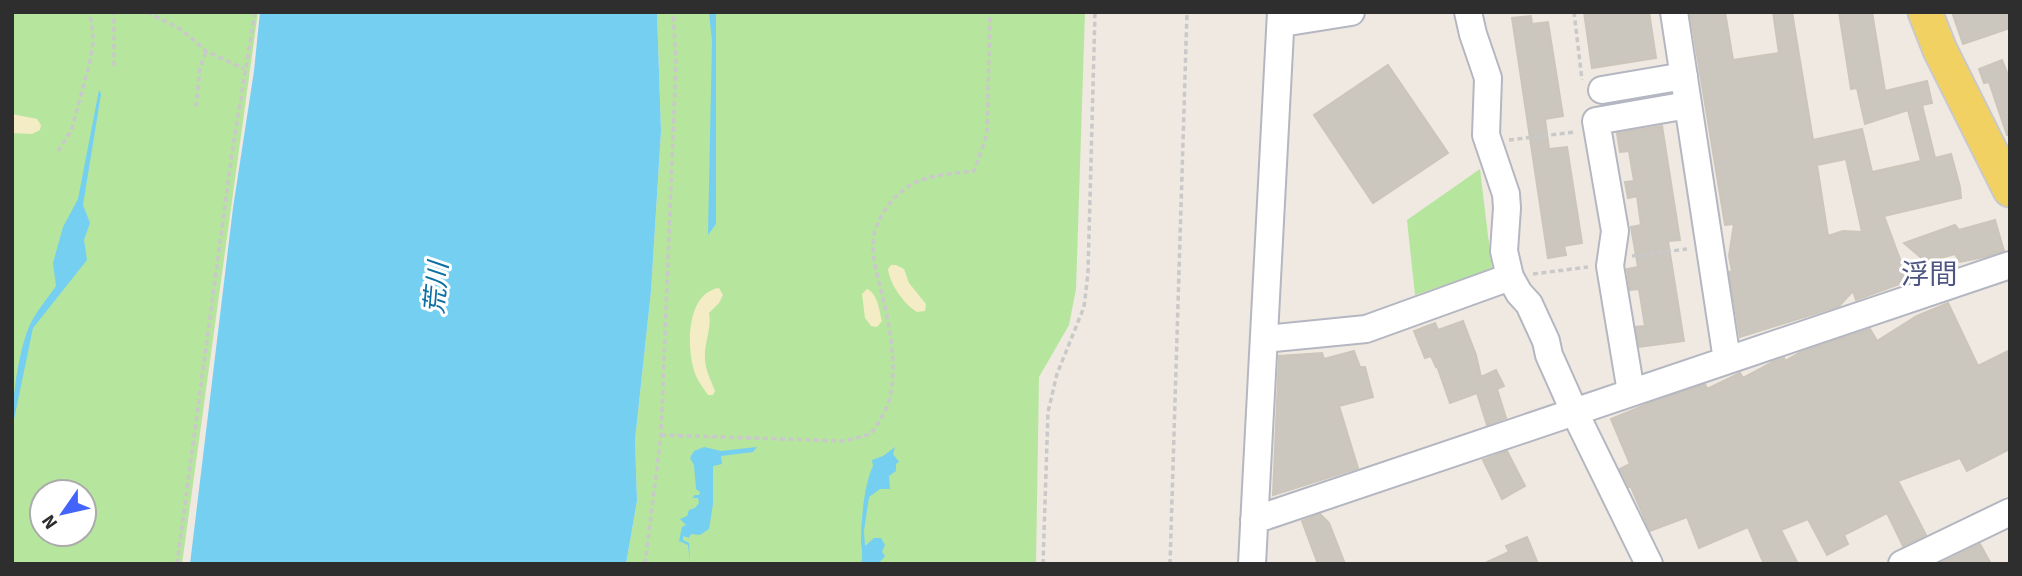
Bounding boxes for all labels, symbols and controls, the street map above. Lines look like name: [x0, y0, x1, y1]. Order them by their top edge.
district label: 浮間: [1901, 255, 1957, 295]
water label: 荒川: [416, 258, 457, 316]
north arrow: [28, 478, 98, 548]
text: N: [35, 509, 65, 534]

